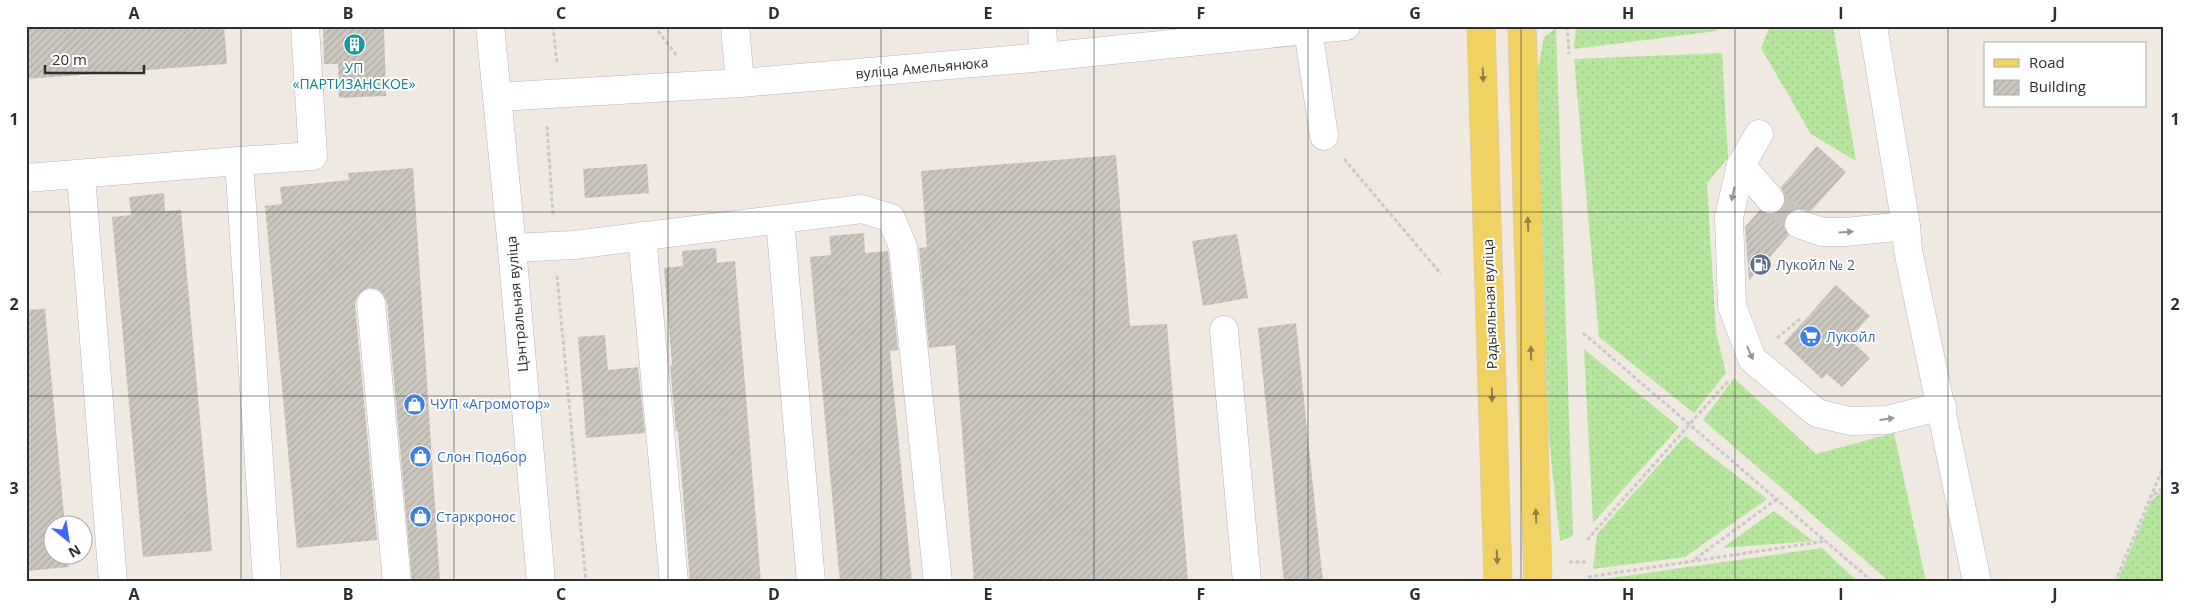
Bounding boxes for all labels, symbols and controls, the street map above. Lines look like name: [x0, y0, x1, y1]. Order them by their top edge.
text: A: [128, 2, 140, 24]
text: B: [343, 2, 353, 24]
text: C: [556, 2, 566, 24]
text: D: [768, 2, 780, 24]
text: E: [984, 2, 993, 24]
text: F: [1197, 2, 1205, 24]
text: G: [1409, 2, 1421, 24]
text: H: [1622, 2, 1634, 24]
text: I: [1838, 2, 1844, 24]
text: J: [2050, 2, 2058, 24]
building icon: УП «ПАРТИЗАНСКОЕ»: [342, 33, 366, 57]
scale bar: [45, 42, 144, 74]
legend: [1984, 42, 2146, 108]
text: 20 m: [52, 49, 87, 69]
street label: вуліца Амельянюка: [855, 52, 989, 83]
text: Road: [2029, 52, 2065, 72]
place label: УП «ПАРТИЗАНСКОЕ»: [292, 58, 416, 93]
one-way arrow: [1479, 67, 1487, 83]
text: Building: [2029, 76, 2086, 96]
text: 1: [9, 108, 19, 130]
text: 1: [2170, 108, 2180, 130]
one-way arrow: [1729, 187, 1737, 202]
one-way arrow: [1523, 216, 1531, 232]
one-way arrow: [1839, 227, 1855, 235]
street label: Цэнтральная вуліца: [501, 235, 532, 373]
street label: Радыяльная вуліца: [1478, 239, 1501, 369]
fuel station icon: Лукойл № 2: [1748, 253, 1772, 277]
place label: Лукойл № 2: [1776, 255, 1855, 274]
text: 2: [9, 293, 19, 315]
text: 2: [2170, 293, 2180, 315]
supermarket icon: Лукойл: [1798, 325, 1822, 349]
place label: Лукойл: [1826, 327, 1875, 346]
one-way arrow: [1527, 345, 1535, 361]
one-way arrow: [1747, 346, 1755, 360]
one-way arrow: [1489, 387, 1497, 403]
shop icon: ЧУП «Агромотор»: [402, 392, 426, 416]
place label: ЧУП «Агромотор»: [430, 394, 550, 413]
one-way arrow: [1880, 415, 1896, 423]
shop icon: Слон Подбор: [409, 445, 433, 469]
place label: Слон Подбор: [437, 447, 527, 466]
text: 3: [9, 477, 19, 499]
text: 3: [2170, 477, 2180, 499]
shop icon: Старкронос: [408, 505, 432, 529]
place label: Старкронос: [436, 507, 516, 526]
one-way arrow: [1532, 507, 1540, 523]
north arrow: [42, 516, 92, 566]
text: N: [65, 541, 84, 563]
one-way arrow: [1494, 550, 1502, 566]
text: A: [128, 583, 140, 605]
text: B: [343, 583, 353, 605]
text: C: [556, 583, 566, 605]
text: D: [768, 583, 780, 605]
text: E: [984, 583, 993, 605]
text: F: [1197, 583, 1205, 605]
text: G: [1409, 583, 1421, 605]
text: H: [1622, 583, 1634, 605]
text: I: [1838, 583, 1844, 605]
text: J: [2050, 583, 2058, 605]

